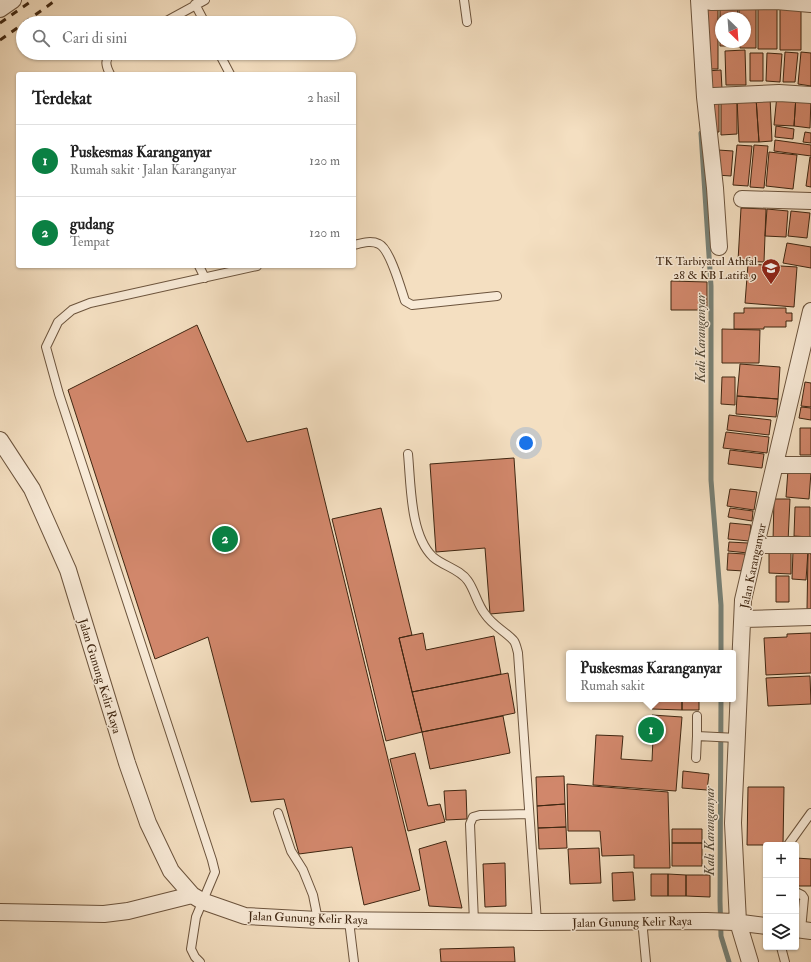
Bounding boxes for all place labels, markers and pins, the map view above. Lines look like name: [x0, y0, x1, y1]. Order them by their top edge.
place label: TK Tarbiyatul Athfal 28 & KB Latifa 9: [656, 254, 757, 283]
school or university icon: TK Tarbiyatul Athfal 28 & KB Latifa 9: [760, 257, 782, 285]
pin: 2: [212, 524, 238, 554]
pin: 1: [638, 715, 664, 745]

